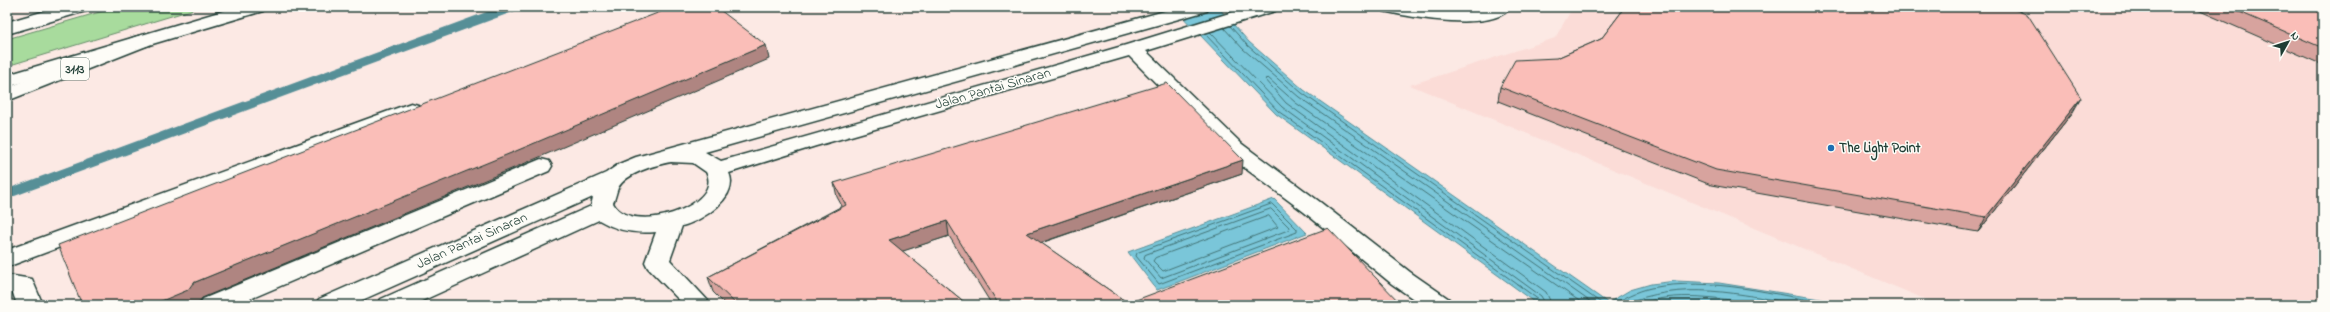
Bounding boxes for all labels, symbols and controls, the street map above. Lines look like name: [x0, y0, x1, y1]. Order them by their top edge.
north arrow: [2268, 22, 2308, 62]
text: N: [2286, 28, 2304, 44]
road number: 3113: [61, 58, 89, 80]
street label: Jalan Pantai Sinaran: [933, 62, 1053, 116]
place label: The Light Point: [1839, 138, 1921, 161]
marker: The Light Point: [1826, 143, 1836, 153]
street label: Jalan Pantai Sinaran: [413, 207, 531, 275]

